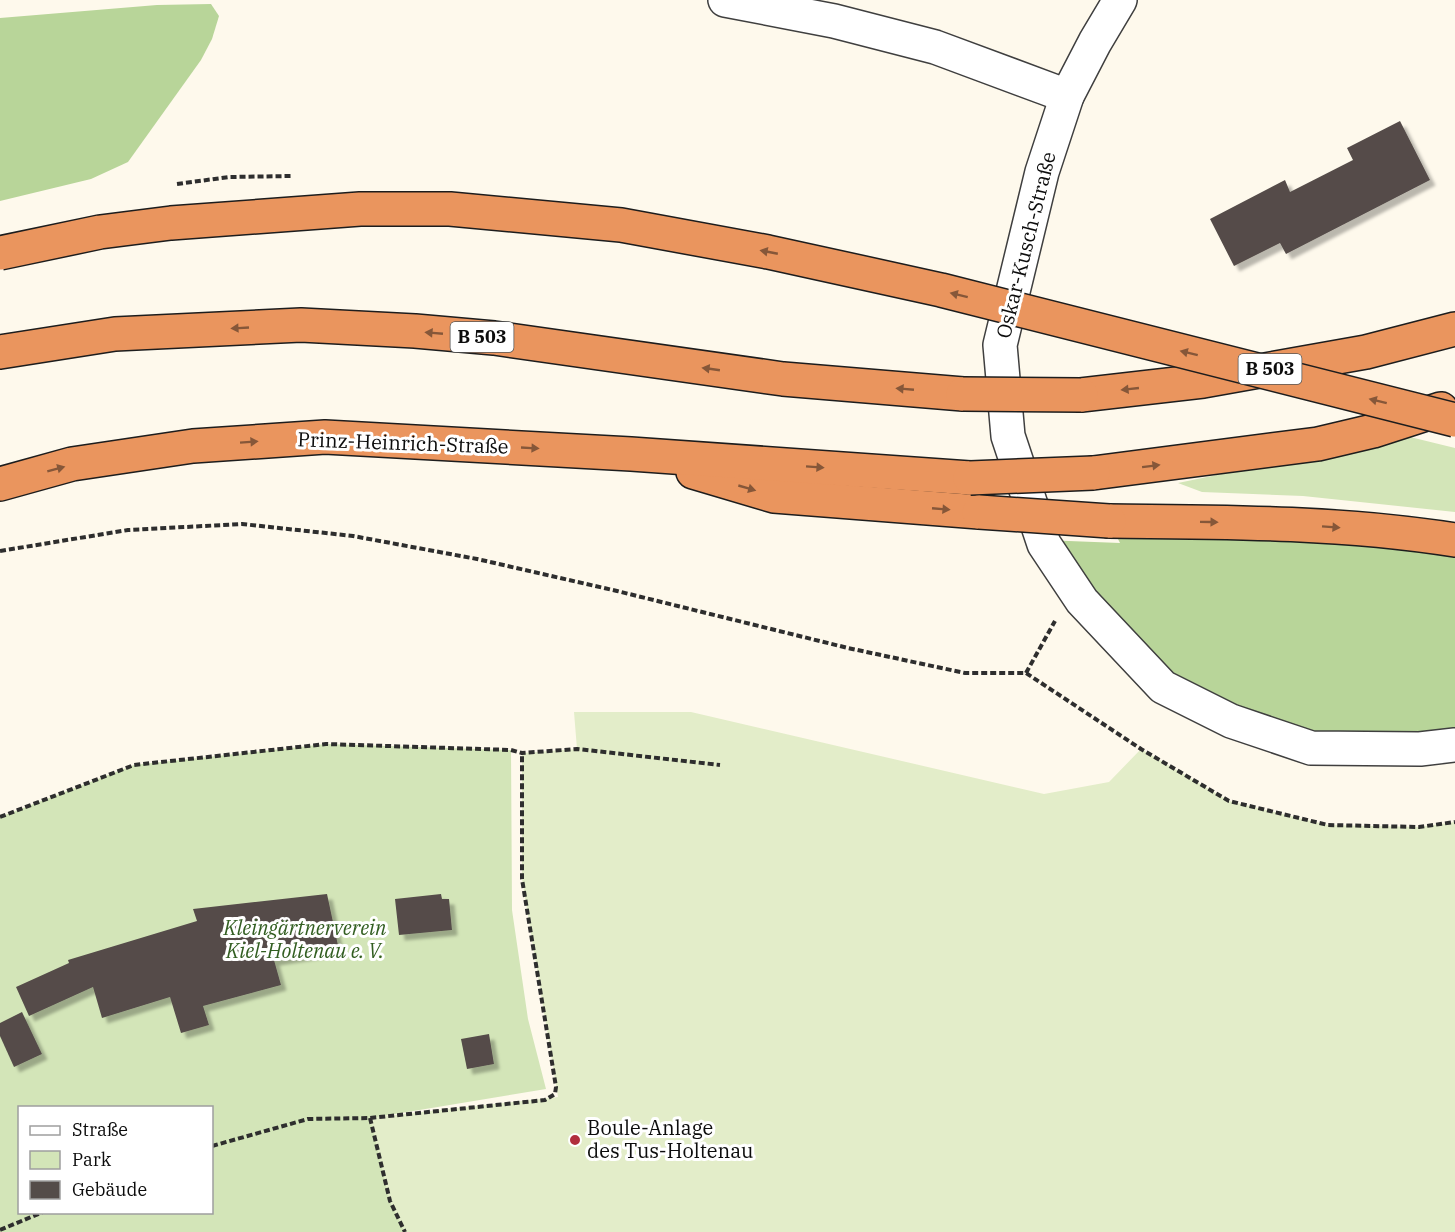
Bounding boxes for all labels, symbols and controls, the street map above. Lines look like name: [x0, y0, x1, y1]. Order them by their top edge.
street label: Oskar-Kusch-Straße: [989, 149, 1062, 341]
one-way arrow: [759, 247, 778, 256]
one-way arrow: [950, 289, 968, 299]
road number: B 503: [450, 322, 514, 352]
one-way arrow: [230, 324, 249, 333]
one-way arrow: [425, 328, 444, 338]
one-way arrow: [1180, 348, 1198, 358]
road number: B 503: [1238, 354, 1302, 384]
one-way arrow: [701, 364, 720, 373]
one-way arrow: [895, 384, 914, 394]
one-way arrow: [1120, 385, 1139, 394]
one-way arrow: [1369, 395, 1387, 405]
street label: Prinz-Heinrich-Straße: [297, 425, 509, 460]
one-way arrow: [240, 437, 259, 447]
one-way arrow: [520, 444, 539, 453]
one-way arrow: [1141, 461, 1160, 471]
one-way arrow: [805, 462, 824, 471]
one-way arrow: [47, 463, 66, 473]
one-way arrow: [738, 484, 756, 493]
one-way arrow: [931, 504, 950, 513]
one-way arrow: [1200, 517, 1219, 527]
one-way arrow: [1322, 523, 1341, 532]
park label: Kleingärtnerverein Kiel-Holtenau e. V.: [223, 914, 387, 964]
legend: [18, 1106, 213, 1214]
place label: Boule-Anlage des Tus-Holtenau: [587, 1114, 754, 1164]
text: Straße: [72, 1118, 128, 1141]
marker: Boule-Anlage des Tus-Holtenau: [568, 1133, 582, 1147]
text: Park: [72, 1148, 112, 1171]
text: Gebäude: [72, 1178, 147, 1201]

